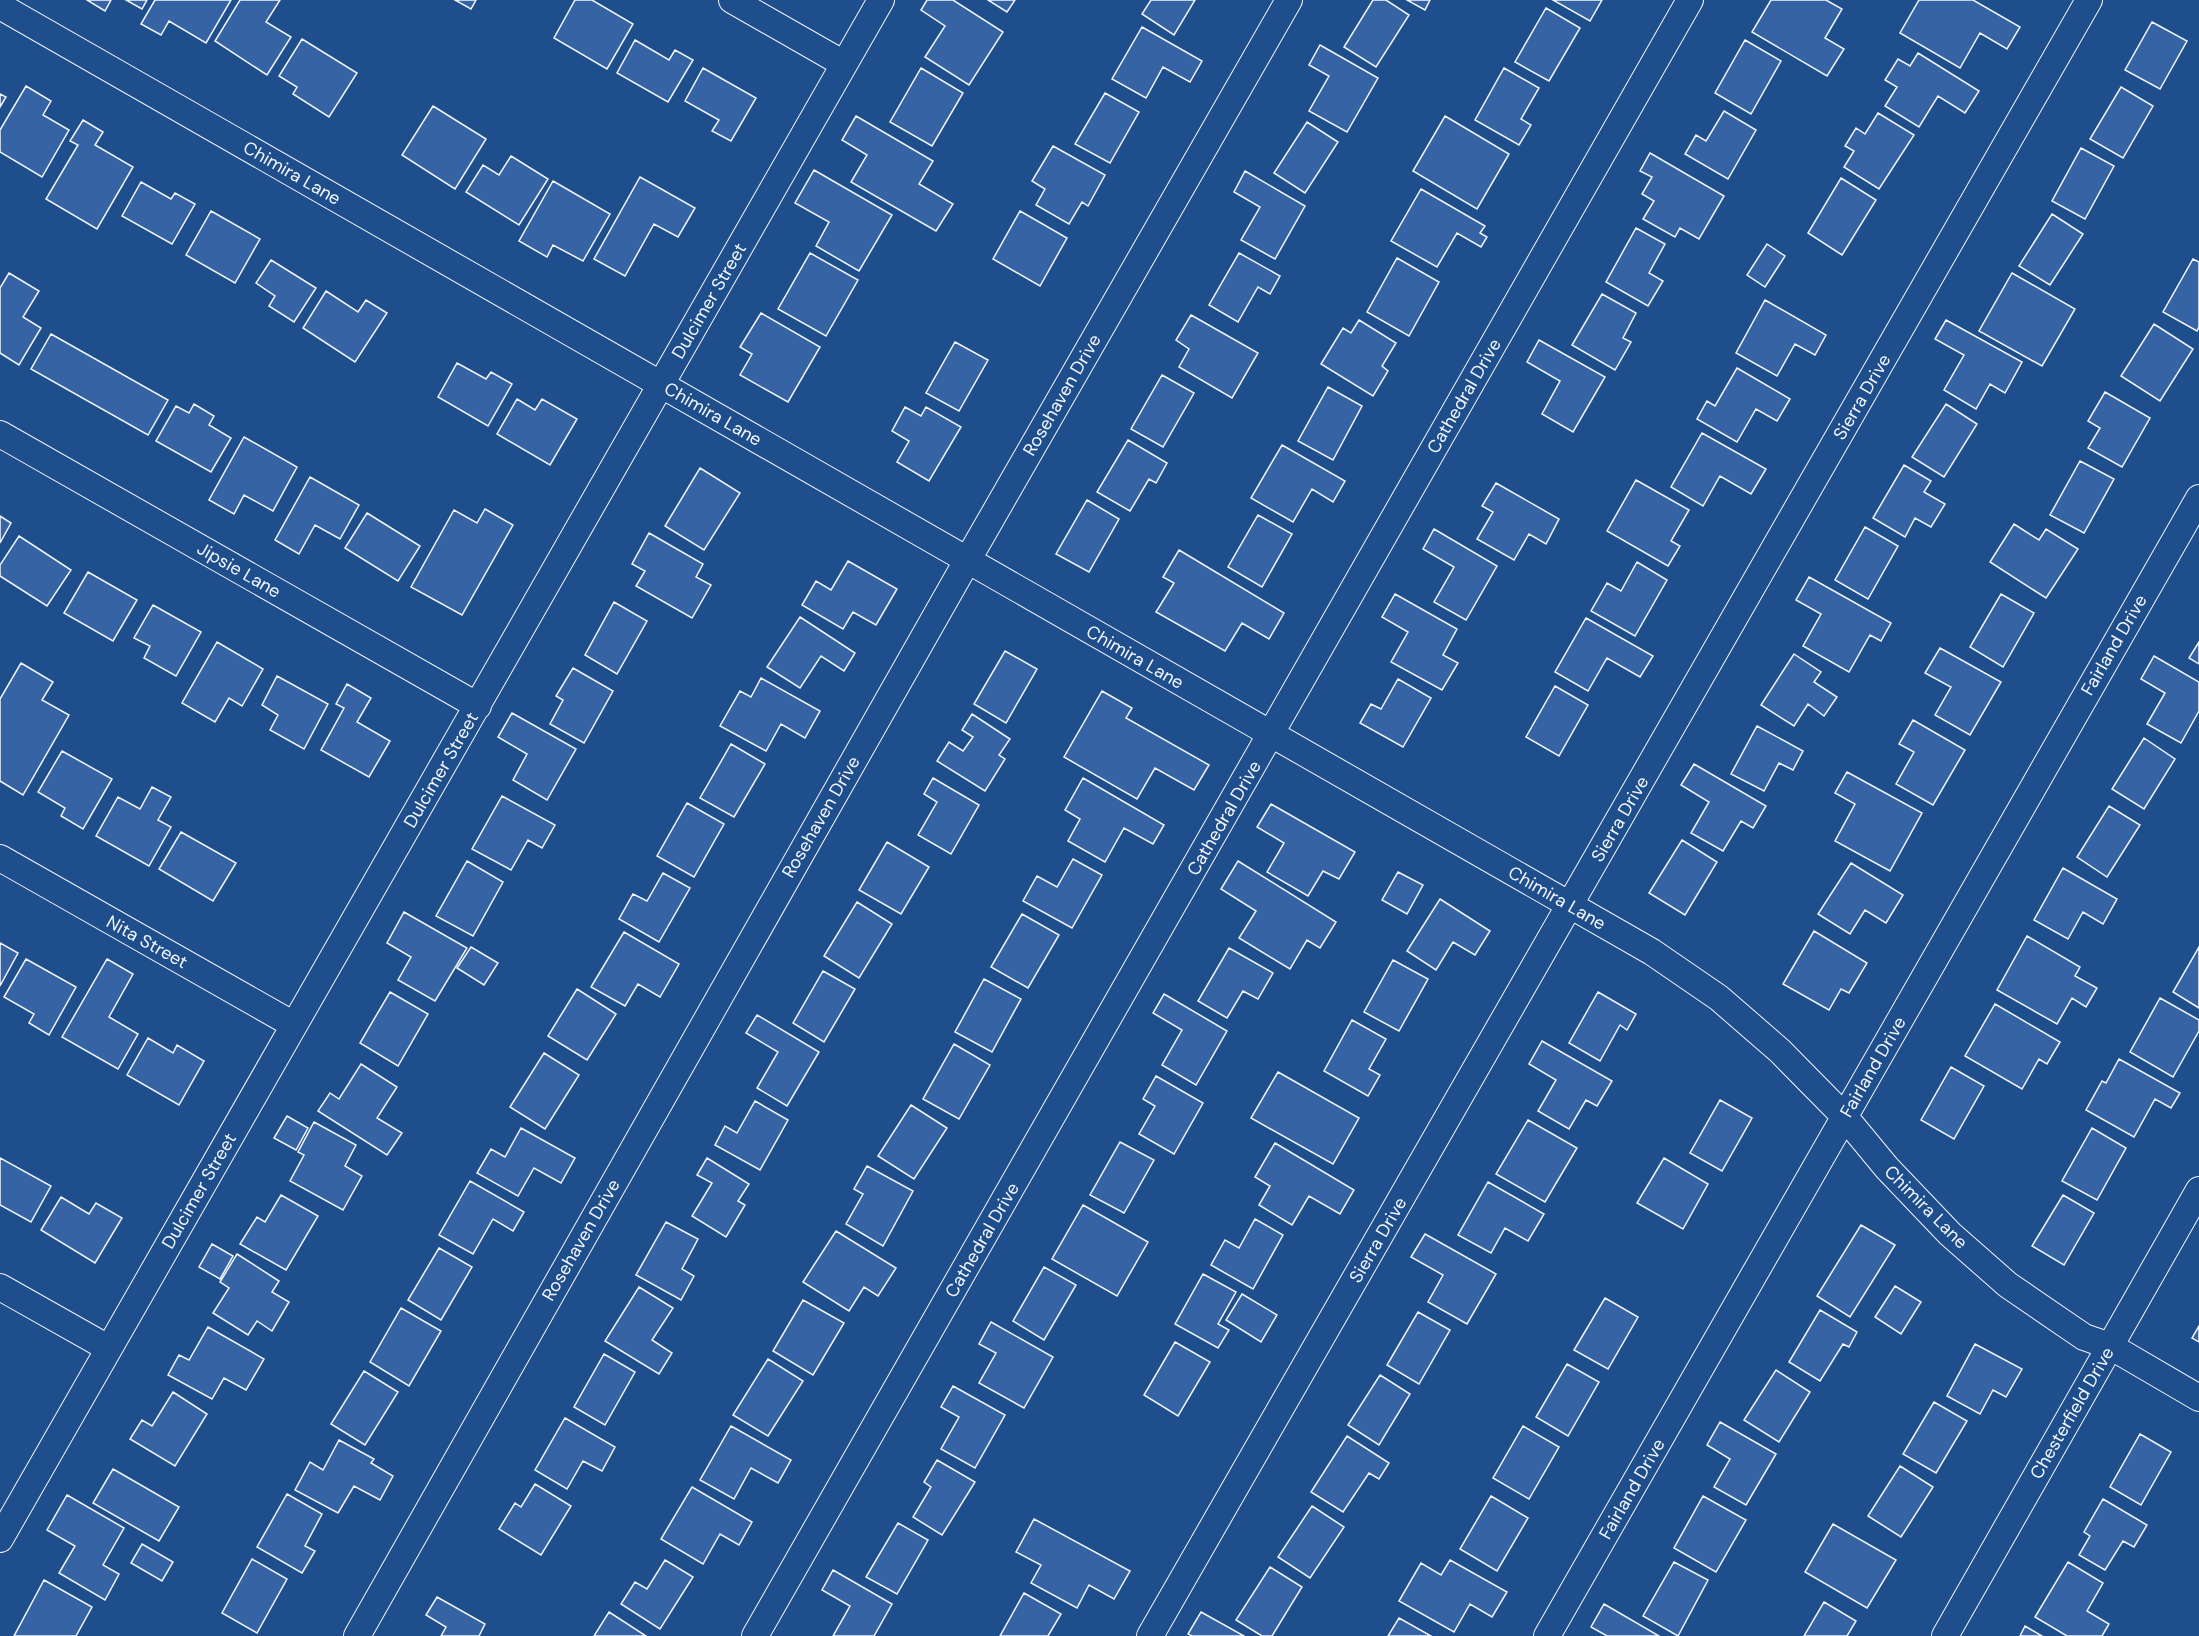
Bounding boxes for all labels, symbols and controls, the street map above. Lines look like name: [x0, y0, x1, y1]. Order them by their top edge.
street label: Chimira Lane: [239, 135, 345, 211]
street label: Dulcimer Street: [666, 239, 752, 363]
street label: Rosehaven Drive: [1017, 330, 1107, 460]
street label: Cathedral Drive: [1421, 334, 1507, 458]
street label: Sierra Drive: [1828, 350, 1896, 444]
street label: Chimira Lane: [660, 376, 766, 452]
street label: Jipsie Lane: [193, 536, 285, 604]
street label: Fairland Drive: [2075, 590, 2153, 700]
street label: Chimira Lane: [1082, 619, 1188, 695]
street label: Dulcimer Street: [398, 708, 484, 832]
street label: Rosehaven Drive: [776, 752, 866, 882]
street label: Cathedral Drive: [1181, 756, 1267, 880]
street label: Sierra Drive: [1586, 772, 1654, 866]
street label: Chimira Lane: [1504, 860, 1610, 936]
street label: Nita Street: [102, 910, 192, 974]
street label: Fairland Drive: [1834, 1012, 1912, 1122]
street label: Dulcimer Street: [156, 1129, 242, 1253]
street label: Chimira Lane: [1879, 1160, 1973, 1254]
street label: Rosehaven Drive: [536, 1175, 626, 1305]
street label: Cathedral Drive: [939, 1178, 1025, 1302]
street label: Sierra Drive: [1344, 1193, 1412, 1287]
street label: Chesterfield Drive: [2024, 1343, 2120, 1483]
street label: Fairland Drive: [1593, 1434, 1671, 1544]

